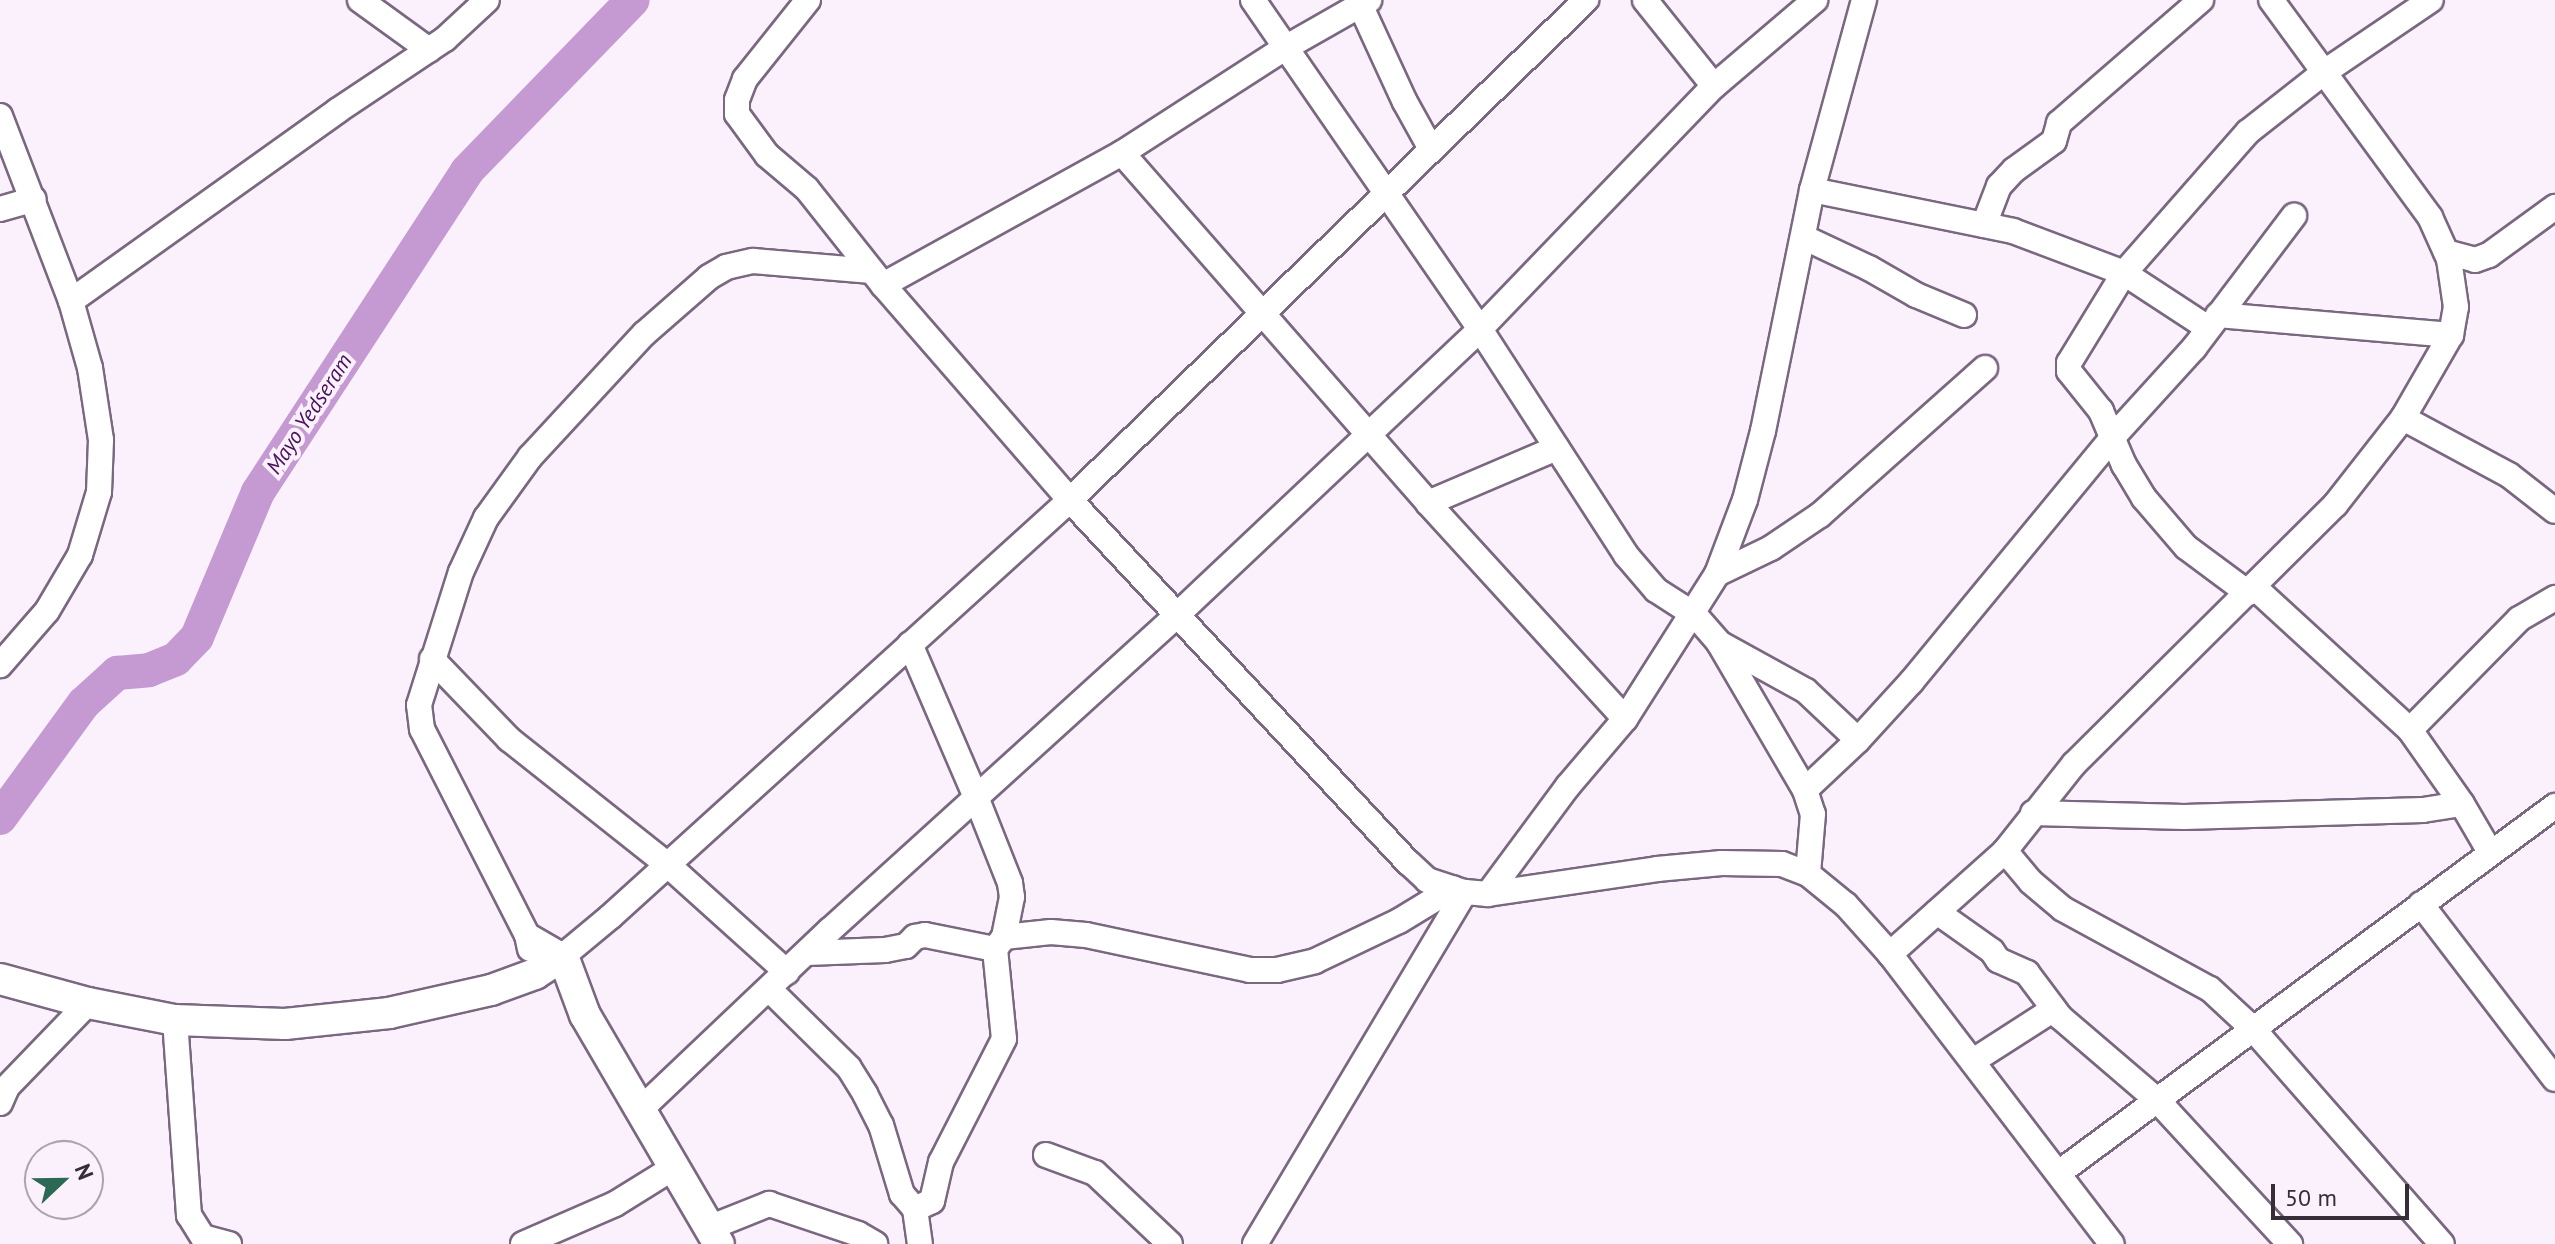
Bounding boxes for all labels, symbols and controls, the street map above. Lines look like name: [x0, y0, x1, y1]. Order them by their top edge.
water label: Mayo Yedseram: [260, 349, 358, 479]
north arrow: [24, 1140, 104, 1220]
text: N: [69, 1160, 100, 1184]
scale bar: [2275, 1168, 2413, 1218]
text: 50 m: [2285, 1182, 2337, 1213]

